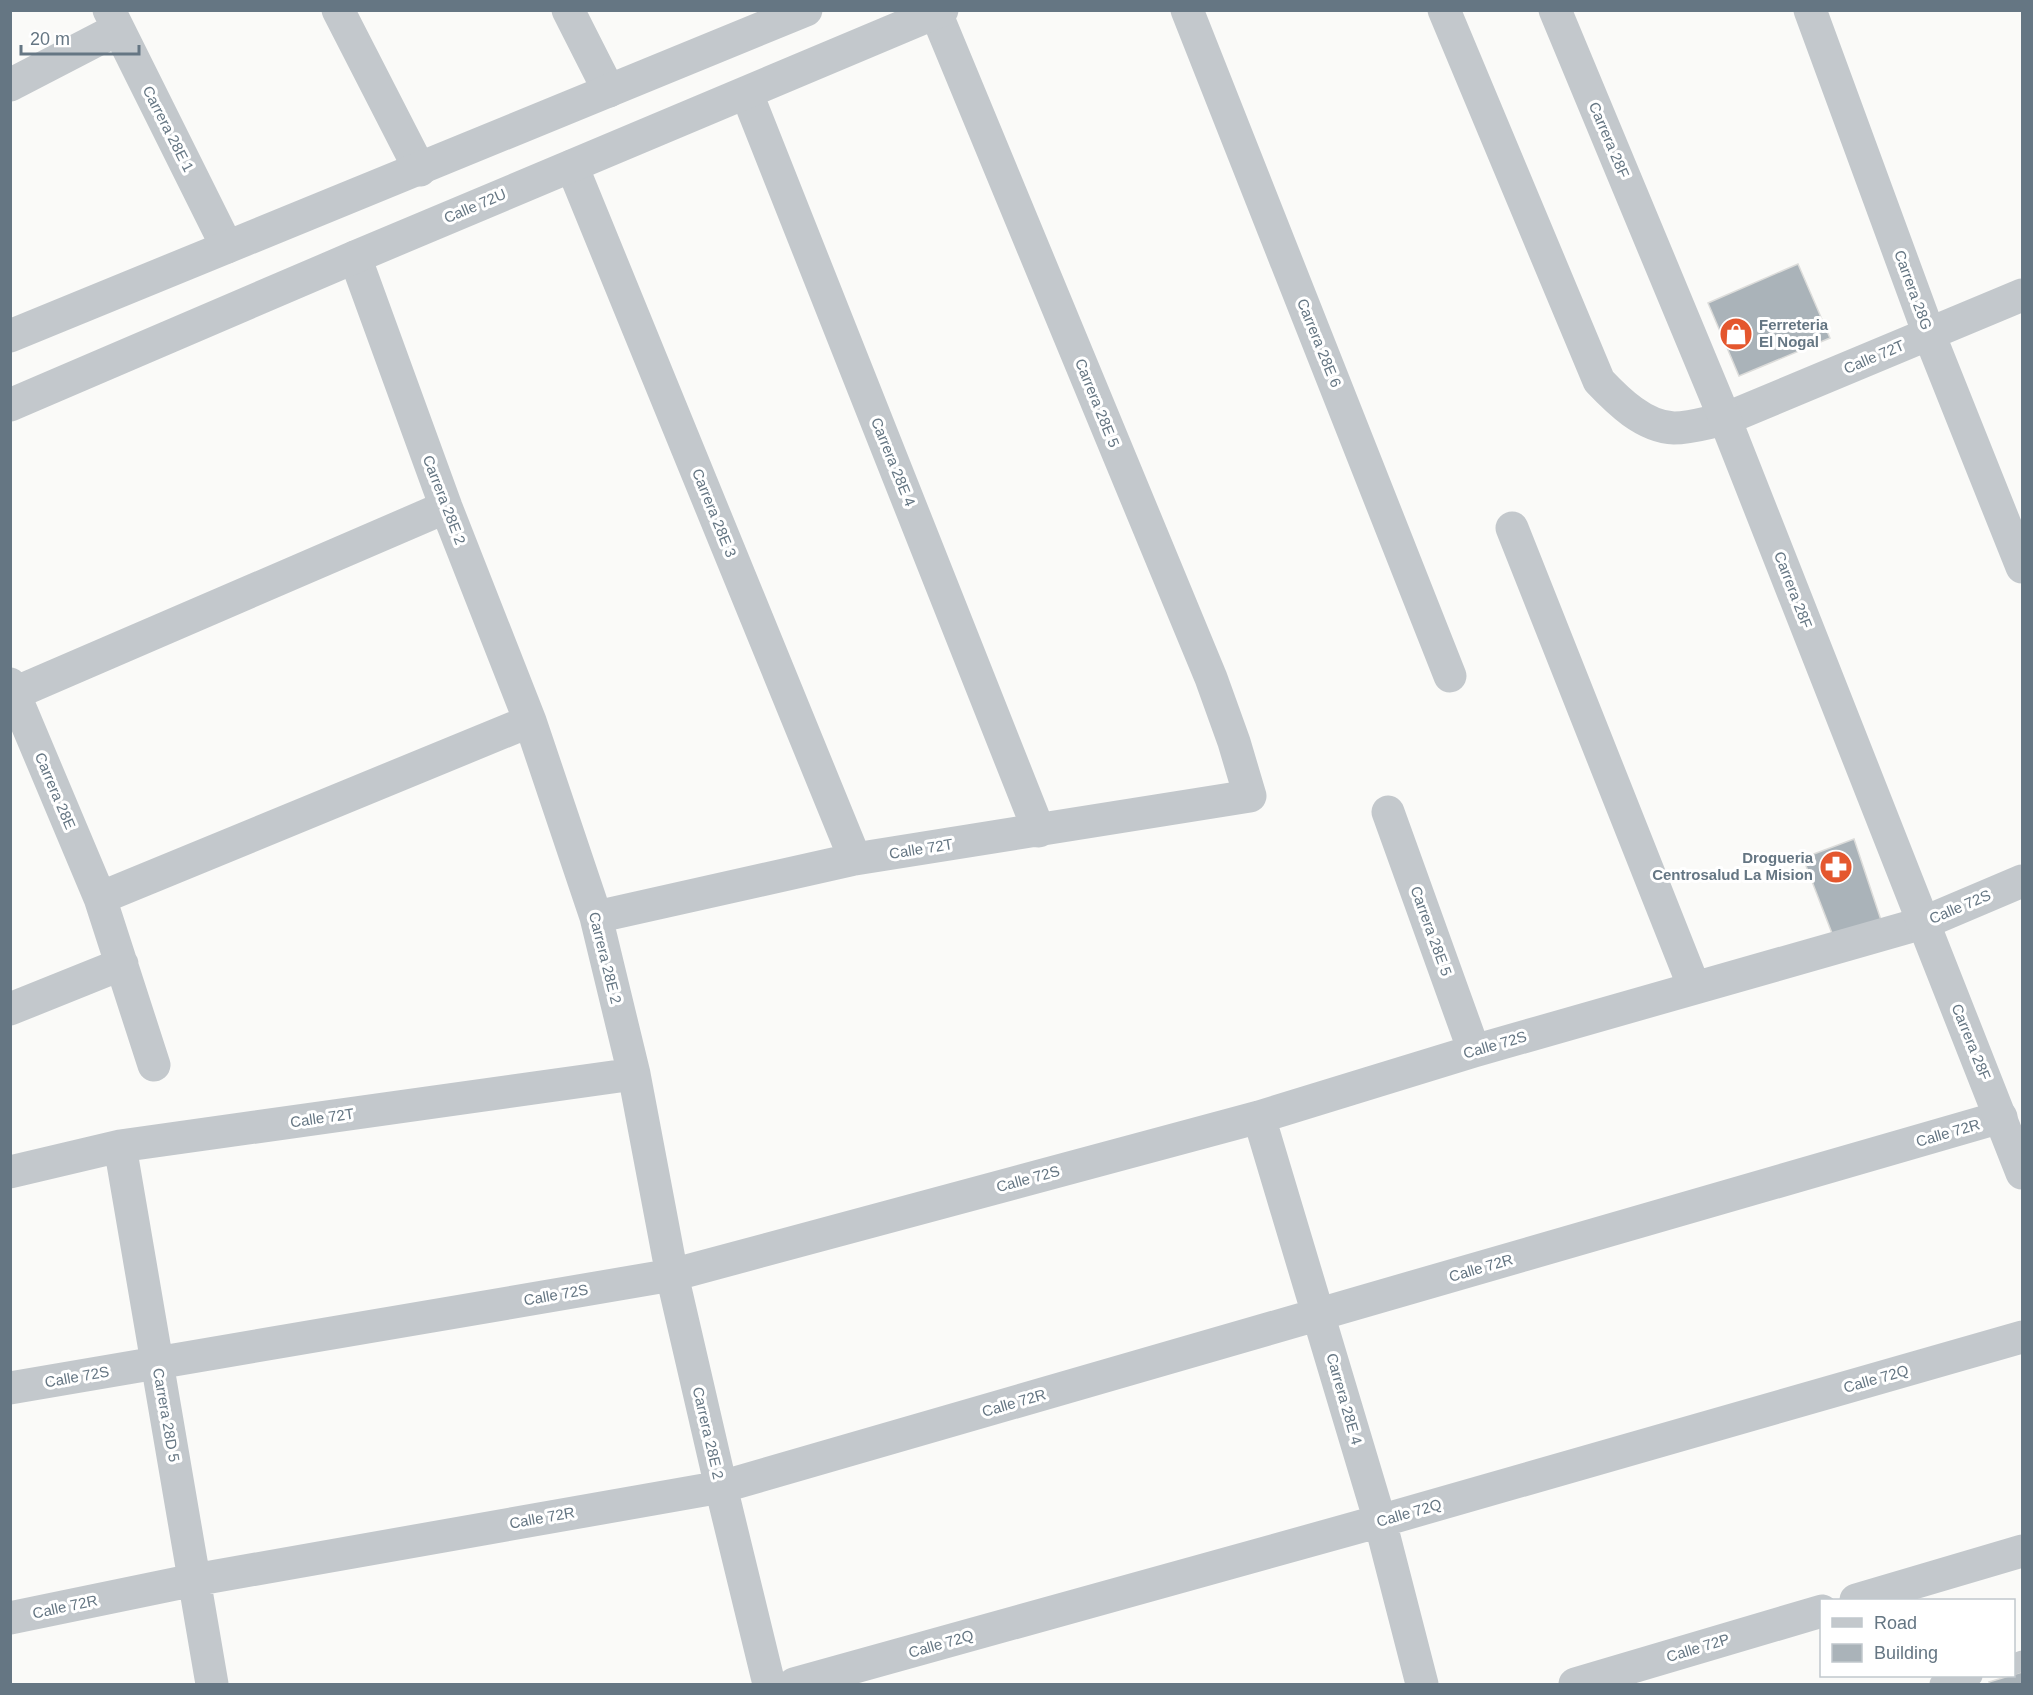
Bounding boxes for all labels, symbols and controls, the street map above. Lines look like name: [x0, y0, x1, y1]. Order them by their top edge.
scale bar: [21, 18, 140, 56]
text: 20 m: [30, 29, 70, 49]
street label: Carrera 28E 1: [139, 83, 197, 175]
street label: Carrera 28F: [1586, 99, 1633, 180]
street label: Calle 72U: [441, 185, 508, 226]
street label: Carrera 28G: [1891, 248, 1936, 332]
street label: Carrera 28E 6: [1294, 296, 1345, 390]
shop icon: Ferreteria El Nogal: [1718, 316, 1754, 352]
place label: Ferreteria El Nogal: [1759, 316, 1829, 350]
street label: Calle 72T: [1841, 336, 1907, 377]
street label: Carrera 28E 5: [1072, 356, 1123, 450]
street label: Carrera 28E 4: [868, 415, 919, 509]
street label: Carrera 28E 2: [420, 453, 469, 547]
street label: Carrera 28E 3: [689, 466, 740, 560]
street label: Carrera 28F: [1771, 549, 1816, 631]
street label: Carrera 28E: [32, 750, 79, 832]
street label: Calle 72T: [888, 835, 954, 862]
place label: Drogueria Centrosalud La Mision: [1652, 849, 1814, 883]
pharmacy icon: Drogueria Centrosalud La Mision: [1818, 849, 1854, 885]
street label: Carrera 28E 5: [1407, 884, 1456, 978]
street label: Calle 72S: [1927, 886, 1993, 927]
street label: Carrera 28E 2: [586, 910, 625, 1006]
street label: Carrera 28F: [1948, 1001, 1994, 1082]
street label: Calle 72S: [1461, 1027, 1528, 1062]
street label: Calle 72T: [289, 1105, 355, 1130]
street label: Calle 72R: [1914, 1115, 1982, 1150]
street label: Calle 72S: [994, 1162, 1061, 1195]
street label: Calle 72R: [1447, 1250, 1515, 1285]
street label: Calle 72S: [522, 1280, 589, 1309]
street label: Carrera 28E 4: [1323, 1351, 1366, 1446]
street label: Calle 72Q: [1841, 1361, 1910, 1396]
street label: Calle 72S: [43, 1362, 110, 1391]
street label: Carrera 28D 5: [150, 1367, 183, 1463]
street label: Carrera 28E 2: [690, 1385, 727, 1481]
street label: Calle 72R: [980, 1385, 1048, 1420]
street label: Calle 72Q: [1374, 1495, 1443, 1530]
street label: Calle 72R: [508, 1503, 576, 1532]
street label: Calle 72R: [31, 1591, 99, 1622]
legend: [1820, 1599, 2015, 1677]
text: Road: [1874, 1613, 1917, 1633]
street label: Calle 72Q: [906, 1626, 975, 1661]
street label: Calle 72P: [1664, 1630, 1731, 1665]
text: Building: [1874, 1643, 1938, 1663]

